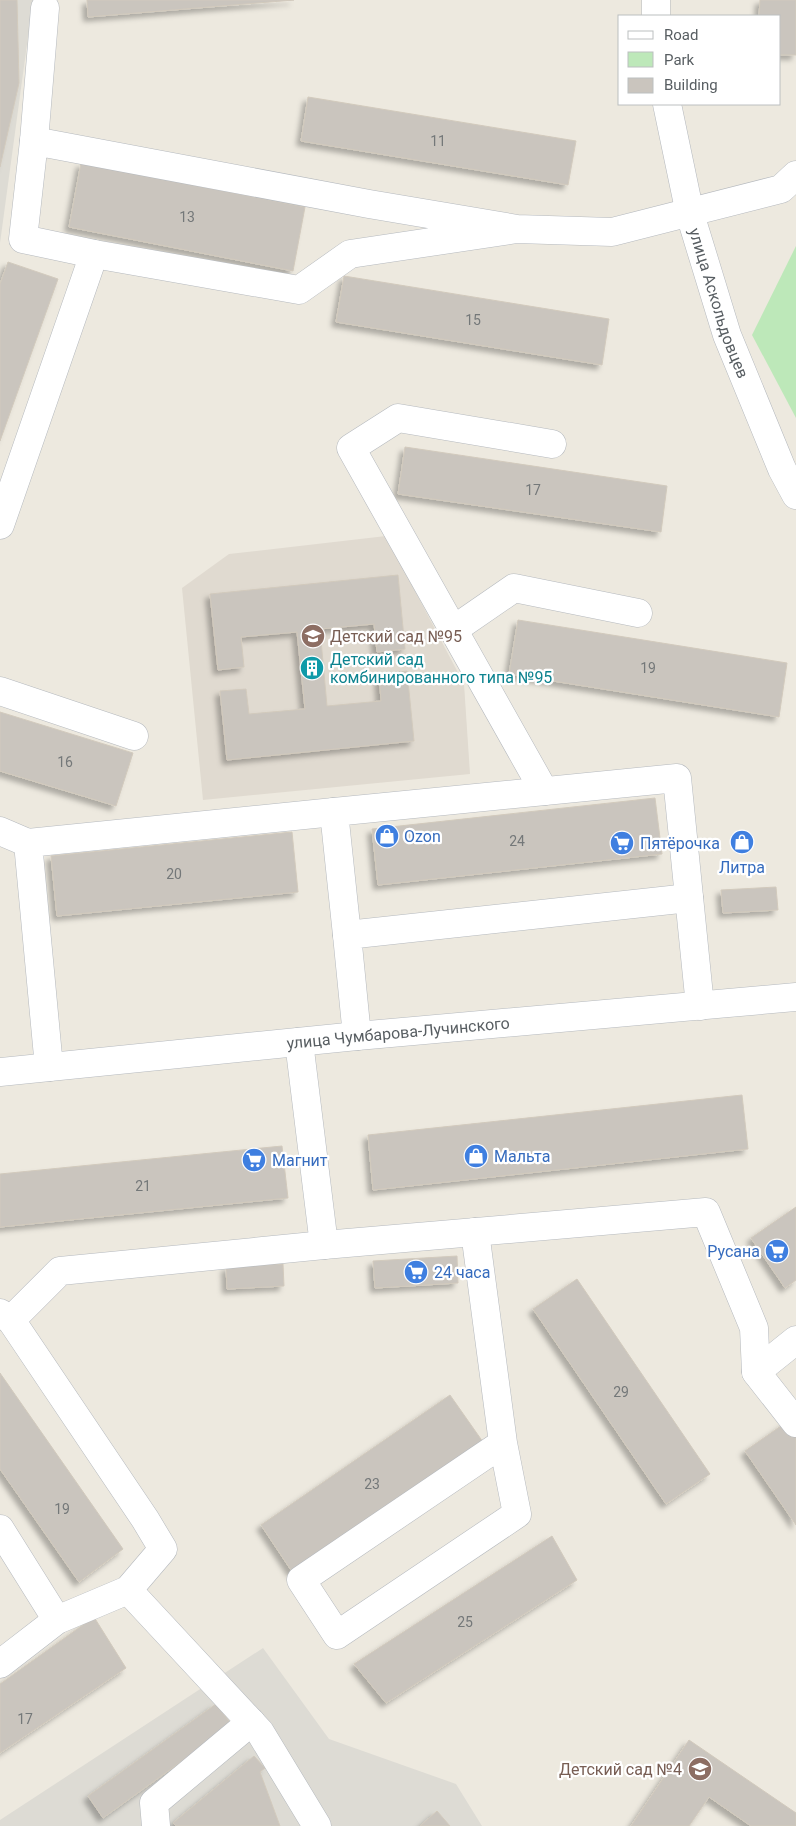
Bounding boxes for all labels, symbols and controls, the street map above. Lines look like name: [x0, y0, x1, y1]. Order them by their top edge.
legend: [618, 15, 781, 105]
text: Road: [664, 26, 698, 44]
text: Park: [664, 51, 695, 69]
text: Building: [664, 76, 718, 94]
house number: 11: [430, 133, 446, 149]
house number: 13: [179, 209, 195, 225]
street label: улица Аскольдовцев: [685, 226, 753, 381]
house number: 15: [465, 312, 481, 328]
house number: 17: [525, 482, 541, 498]
school or university icon: Детский сад №95: [300, 623, 326, 649]
place label: Детский сад №95: [330, 627, 462, 646]
place label: Детский сад комбинированного типа №95: [330, 650, 552, 687]
building icon: Детский сад комбинированного типа №95: [299, 655, 325, 681]
house number: 19: [640, 660, 656, 676]
house number: 16: [57, 754, 73, 770]
shop icon: Ozon: [374, 823, 400, 849]
place label: Ozon: [404, 827, 441, 846]
shop icon: Литра: [729, 829, 755, 855]
supermarket icon: Пятёрочка: [609, 830, 635, 856]
house number: 24: [509, 833, 525, 849]
place label: Пятёрочка: [640, 834, 720, 853]
place label: Литра: [719, 858, 765, 877]
house number: 20: [166, 866, 182, 882]
street label: улица Чумбарова-Лучинского: [286, 1013, 510, 1053]
shop icon: Мальта: [463, 1143, 489, 1169]
supermarket icon: Магнит: [241, 1147, 267, 1173]
place label: Мальта: [494, 1147, 550, 1166]
place label: Магнит: [272, 1151, 328, 1170]
house number: 21: [135, 1178, 151, 1194]
supermarket icon: Русана: [764, 1238, 790, 1264]
place label: Русана: [707, 1242, 760, 1261]
supermarket icon: 24 часа: [403, 1259, 429, 1285]
place label: 24 часа: [434, 1263, 490, 1282]
house number: 29: [613, 1384, 629, 1400]
house number: 23: [364, 1476, 380, 1492]
house number: 19: [54, 1501, 70, 1517]
house number: 25: [457, 1614, 473, 1630]
house number: 17: [17, 1711, 33, 1727]
school or university icon: Детский сад №4: [687, 1756, 713, 1782]
place label: Детский сад №4: [559, 1760, 682, 1779]

